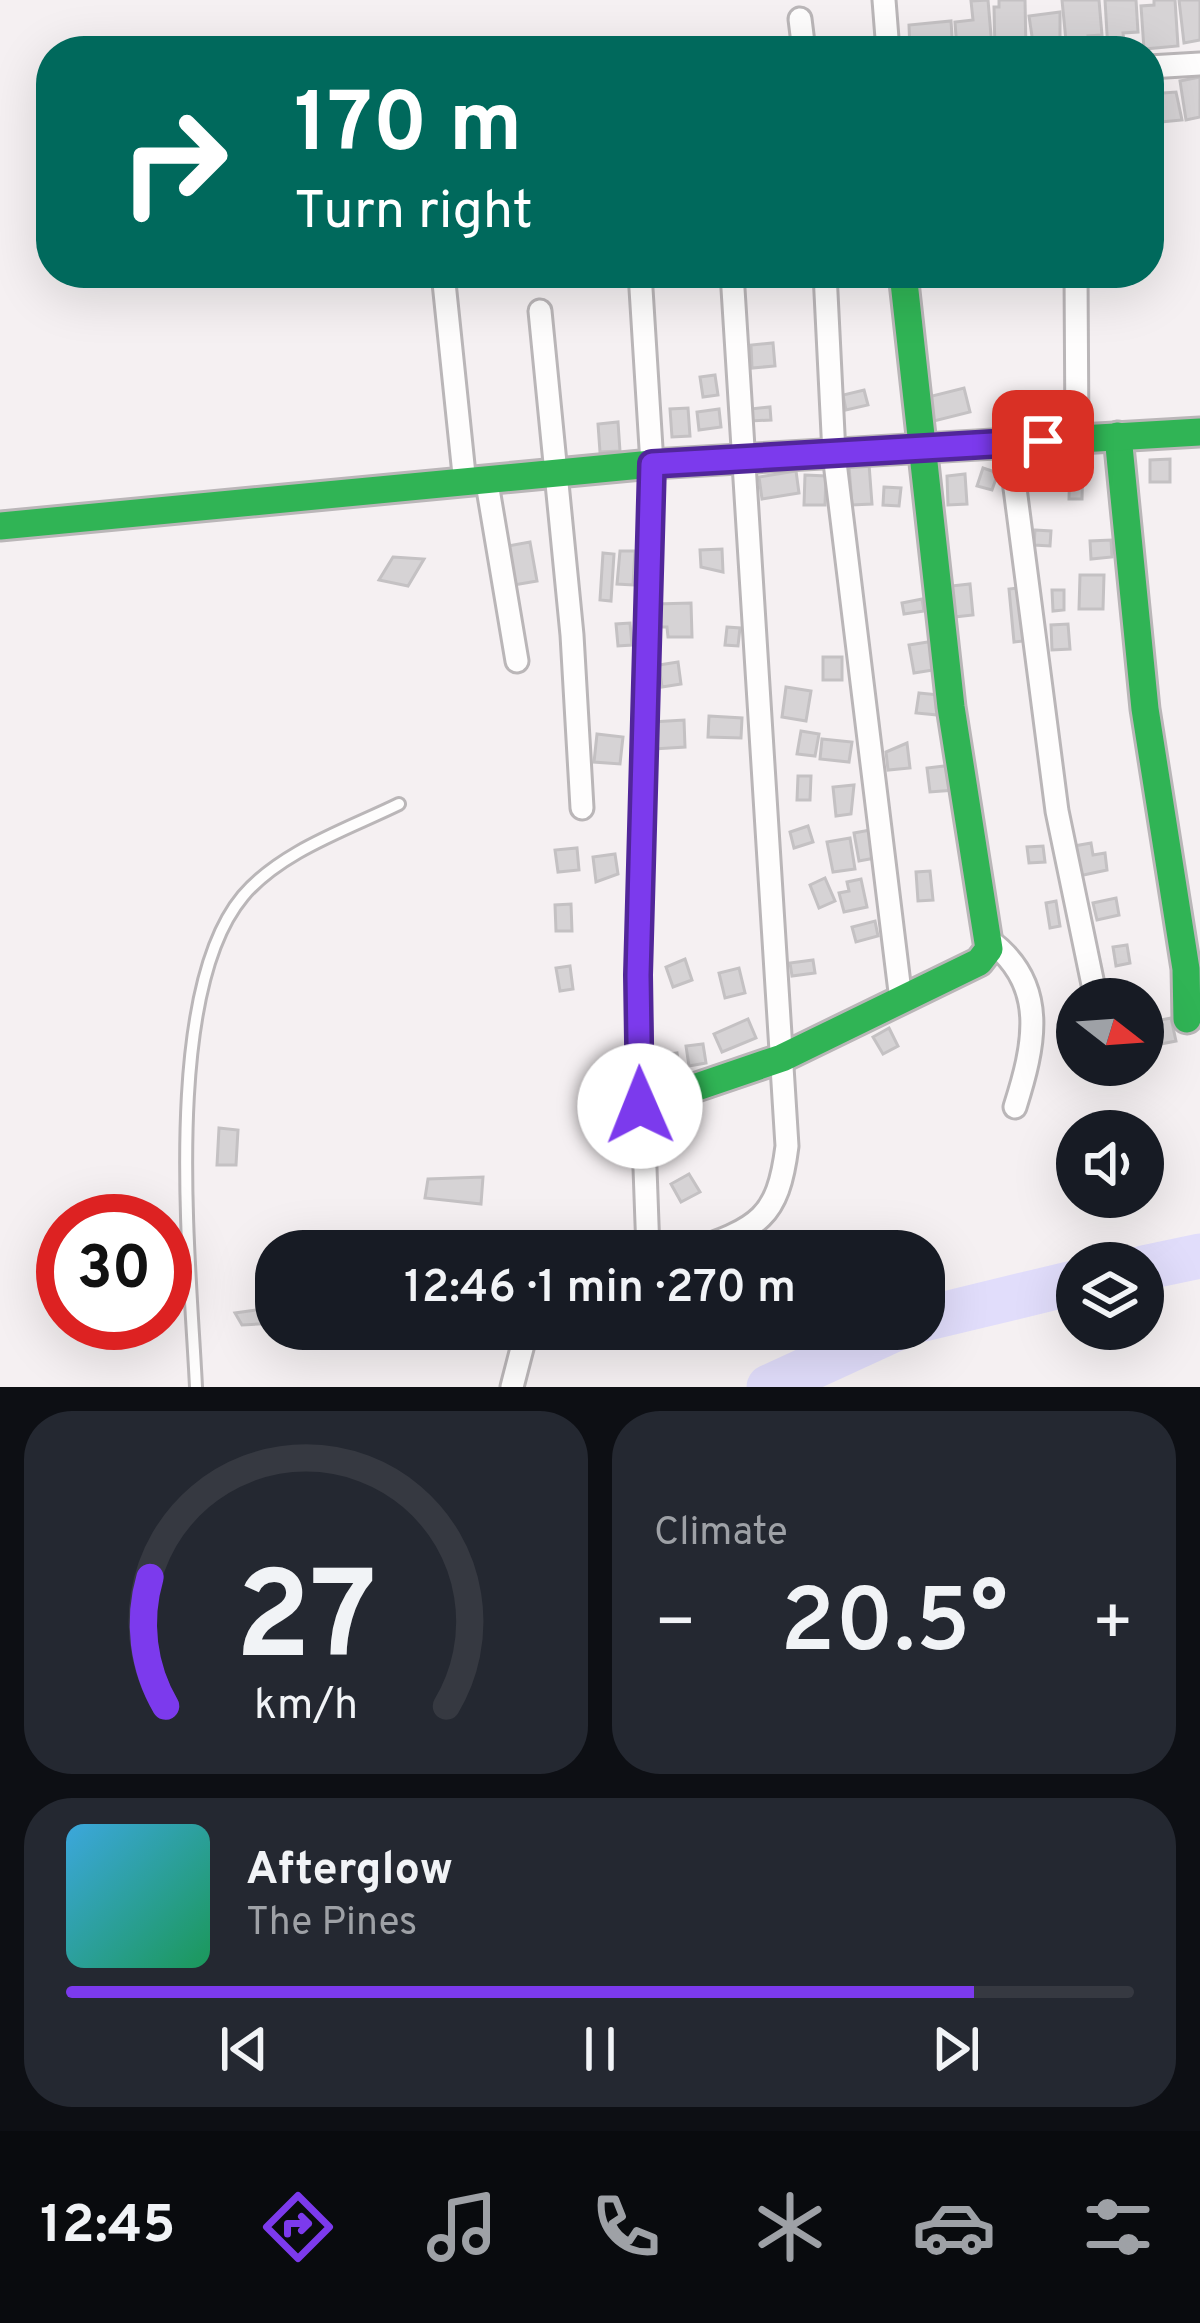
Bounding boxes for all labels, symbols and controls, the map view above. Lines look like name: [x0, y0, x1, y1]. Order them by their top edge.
text: 170 m: [294, 75, 522, 181]
icon: right: [96, 84, 252, 240]
text: Turn right: [294, 179, 533, 248]
pin: [992, 390, 1094, 492]
icon: arrive: [1010, 408, 1076, 474]
north arrow: [1056, 978, 1164, 1086]
map controls: [1056, 978, 1164, 1350]
position arrow: [577, 1043, 703, 1169]
button: sound: [1056, 1110, 1164, 1218]
speed limit sign: 30: [36, 1194, 192, 1350]
button: layers: [1056, 1242, 1164, 1350]
text: 12:46 · 1 min · 270 m: [404, 1261, 796, 1318]
text: Climate: [654, 1510, 788, 1559]
text: 27: [235, 1545, 377, 1703]
text: 20.5°: [780, 1570, 1008, 1683]
text: −: [654, 1585, 697, 1668]
text: +: [1091, 1585, 1134, 1668]
text: km/h: [254, 1679, 358, 1733]
text: Afterglow: [246, 1843, 453, 1900]
text: The Pines: [246, 1900, 417, 1949]
icon: previous: [211, 2016, 277, 2082]
icon: pause: [567, 2016, 633, 2082]
icon: next: [923, 2016, 989, 2082]
icon: directions: [256, 2185, 340, 2269]
icon: music: [420, 2185, 504, 2269]
icon: phone: [584, 2185, 668, 2269]
icon: climate: [748, 2185, 832, 2269]
icon: car: [912, 2185, 996, 2269]
icon: filters: [1076, 2185, 1160, 2269]
text: 12:45: [40, 2193, 175, 2262]

